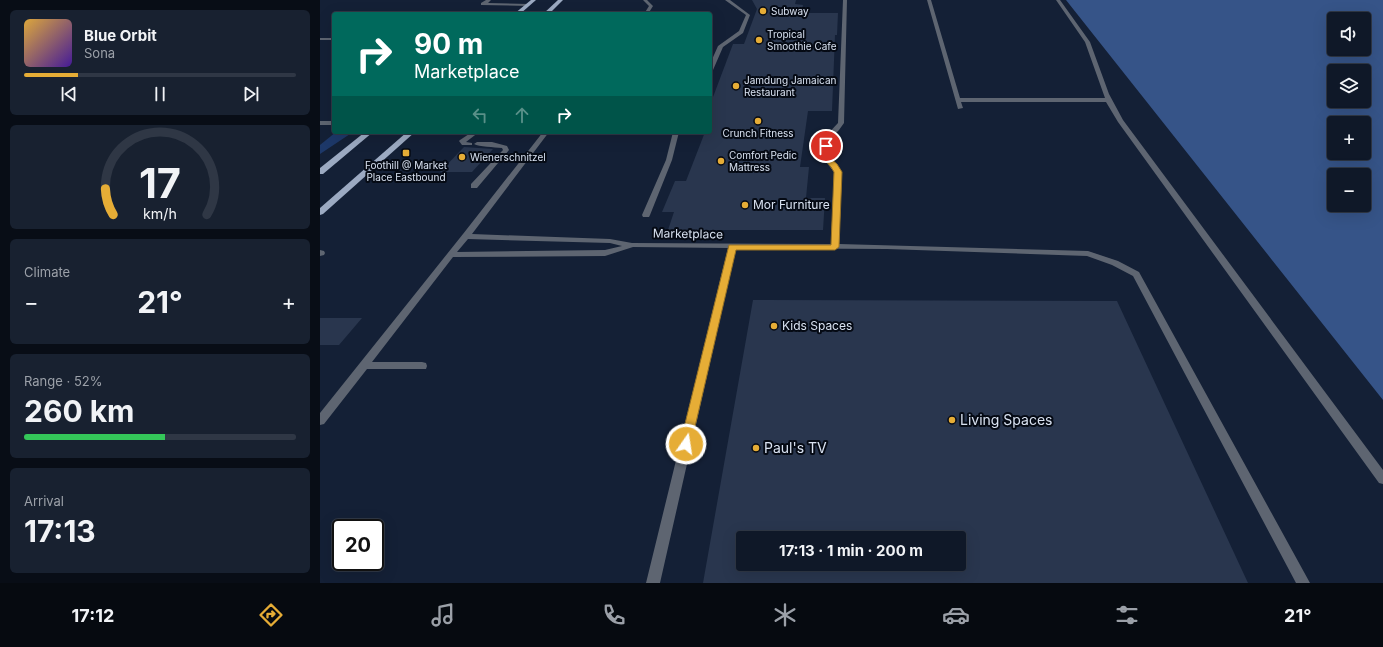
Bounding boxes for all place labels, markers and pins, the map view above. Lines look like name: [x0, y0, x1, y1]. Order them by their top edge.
place label: Subway: [771, 5, 809, 17]
marker: Subway: [758, 6, 768, 16]
place label: Tropical Smoothie Cafe: [767, 28, 837, 52]
marker: Tropical Smoothie Cafe: [754, 35, 764, 45]
place label: Jamdung Jamaican Restaurant: [744, 74, 837, 98]
marker: Jamdung Jamaican Restaurant: [731, 81, 741, 91]
marker: Crunch Fitness: [753, 116, 763, 126]
place label: Crunch Fitness: [722, 127, 794, 139]
pin: [809, 129, 843, 163]
marker: Foothill @ Market Place Eastbound: [401, 148, 411, 158]
place label: Comfort Pedic Mattress: [729, 149, 797, 173]
place label: Wienerschnitzel: [470, 151, 546, 163]
marker: Wienerschnitzel: [457, 152, 467, 162]
marker: Comfort Pedic Mattress: [716, 156, 726, 166]
place label: Foothill @ Market Place Eastbound: [365, 159, 448, 183]
place label: Mor Furniture: [753, 197, 830, 212]
marker: Mor Furniture: [740, 200, 750, 210]
place label: Kids Spaces: [782, 318, 852, 333]
marker: Kids Spaces: [769, 321, 779, 331]
place label: Living Spaces: [960, 411, 1052, 428]
marker: Living Spaces: [947, 415, 957, 425]
place label: Paul's TV: [764, 439, 827, 456]
marker: Paul's TV: [751, 443, 761, 453]

